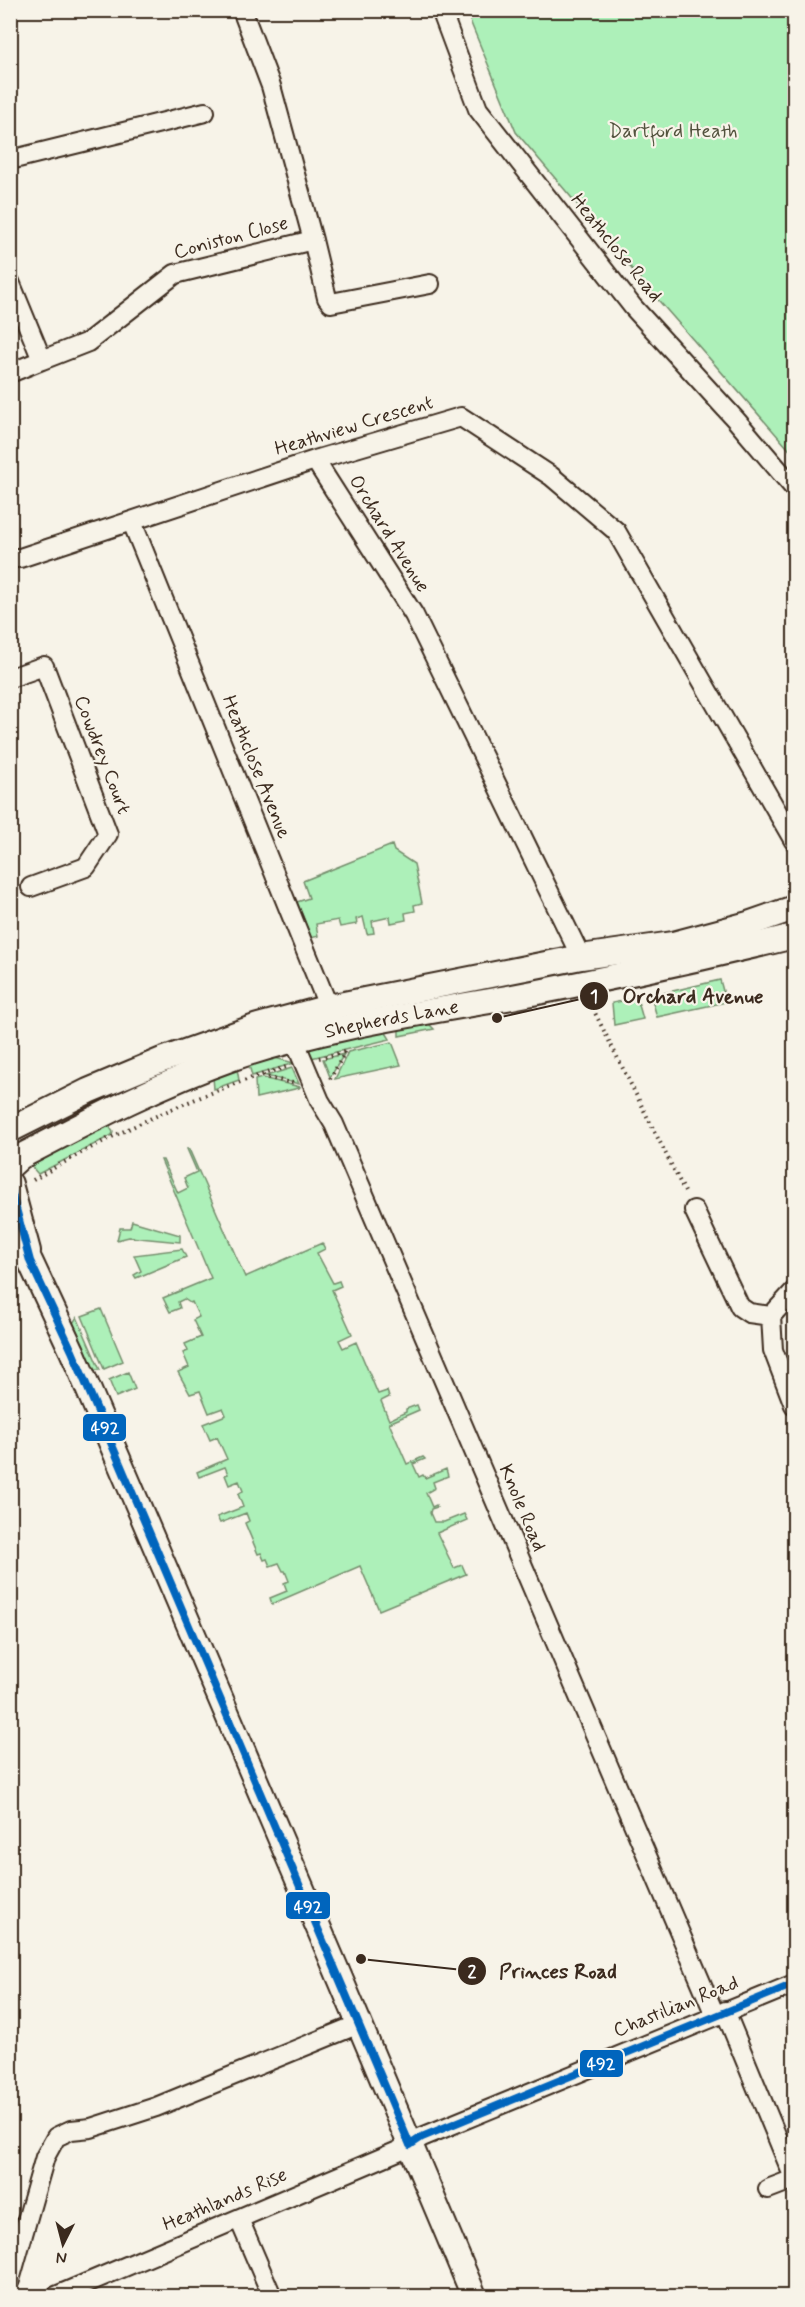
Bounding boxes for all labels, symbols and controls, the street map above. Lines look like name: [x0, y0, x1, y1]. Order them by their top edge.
park label: Dartford Heath: [608, 118, 738, 147]
street label: Heathclose Road: [564, 188, 668, 308]
street label: Coniston Close: [171, 210, 291, 266]
street label: Heathview Crescent: [271, 389, 437, 463]
street label: Orchard Avenue: [342, 470, 436, 598]
street label: Heathclose Avenue: [215, 691, 297, 843]
street label: Cowdrey Court: [67, 692, 137, 818]
callout: Orchard Avenue: [579, 977, 778, 1016]
text: Orchard Avenue: [623, 983, 763, 1011]
text: 1: [590, 985, 598, 1009]
street label: Shepherds Lane: [322, 993, 461, 1045]
line badge: 492: [82, 1413, 127, 1442]
text: 492: [91, 1418, 120, 1439]
street label: Knole Road: [492, 1460, 552, 1556]
line badge: 492: [285, 1891, 331, 1920]
text: 492: [294, 1897, 323, 1918]
callout: Princes Road: [457, 1951, 628, 1990]
text: Princes Road: [499, 1958, 617, 1986]
text: 2: [468, 1960, 477, 1984]
street label: Chastilian Road: [609, 1970, 743, 2044]
line badge: 492: [579, 2049, 624, 2078]
text: 492: [587, 2054, 616, 2075]
street label: Heathlands Rise: [159, 2162, 291, 2238]
north arrow: [33, 2214, 93, 2274]
text: N: [55, 2246, 68, 2268]

